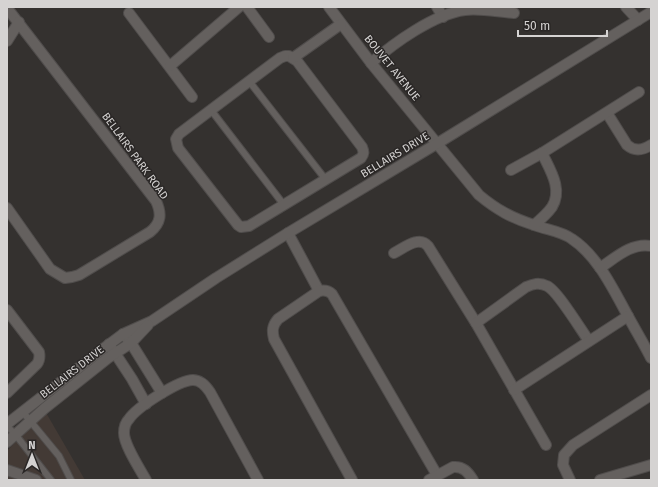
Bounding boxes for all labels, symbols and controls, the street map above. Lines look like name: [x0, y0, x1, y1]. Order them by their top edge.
scale bar: [518, 12, 607, 38]
text: 50 m: [524, 19, 550, 33]
street label: BOUVET AVENUE: [361, 32, 423, 104]
street label: BELLAIRS PARK ROAD: [99, 110, 171, 202]
street label: BELLAIRS DRIVE: [358, 129, 432, 181]
street label: BELLAIRS DRIVE: [37, 343, 107, 401]
north arrow: [12, 435, 52, 475]
text: N: [28, 439, 36, 452]

